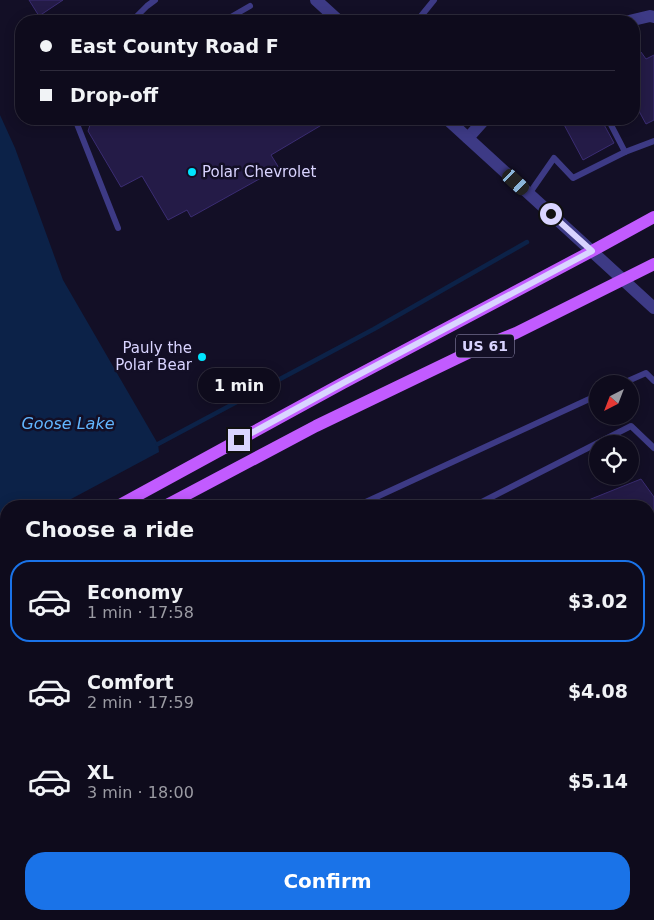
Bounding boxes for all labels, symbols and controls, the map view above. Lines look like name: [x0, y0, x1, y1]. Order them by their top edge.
text: East County Road F: [70, 35, 279, 57]
text: Drop-off: [70, 84, 158, 106]
place label: Polar Chevrolet: [202, 163, 316, 181]
marker: Polar Chevrolet: [186, 166, 198, 178]
car: [499, 166, 532, 198]
route start: [540, 203, 562, 225]
road number: US 61: [456, 334, 514, 358]
place label: Pauly the Polar Bear: [115, 339, 193, 374]
marker: Pauly the Polar Bear: [196, 351, 208, 363]
callout: 1 min: [198, 368, 280, 402]
north arrow: [589, 375, 639, 425]
map controls: [589, 375, 639, 485]
text: 1 min: [214, 376, 264, 395]
water label: Goose Lake: [21, 414, 115, 433]
route end: [228, 429, 250, 451]
button: locate: [589, 435, 639, 485]
text: Choose a ride: [25, 517, 194, 542]
icon: car: [27, 579, 72, 624]
text: Economy: [87, 581, 183, 603]
text: $3.02: [568, 590, 628, 612]
text: 1 min · 17:58: [87, 603, 194, 622]
icon: car: [27, 669, 72, 714]
text: Comfort: [87, 671, 174, 693]
text: $4.08: [568, 680, 628, 702]
text: 2 min · 17:59: [87, 693, 194, 712]
icon: car: [27, 759, 72, 804]
text: XL: [87, 761, 114, 783]
text: $5.14: [568, 770, 628, 792]
text: 3 min · 18:00: [87, 783, 194, 802]
button: Confirm: [25, 852, 630, 910]

